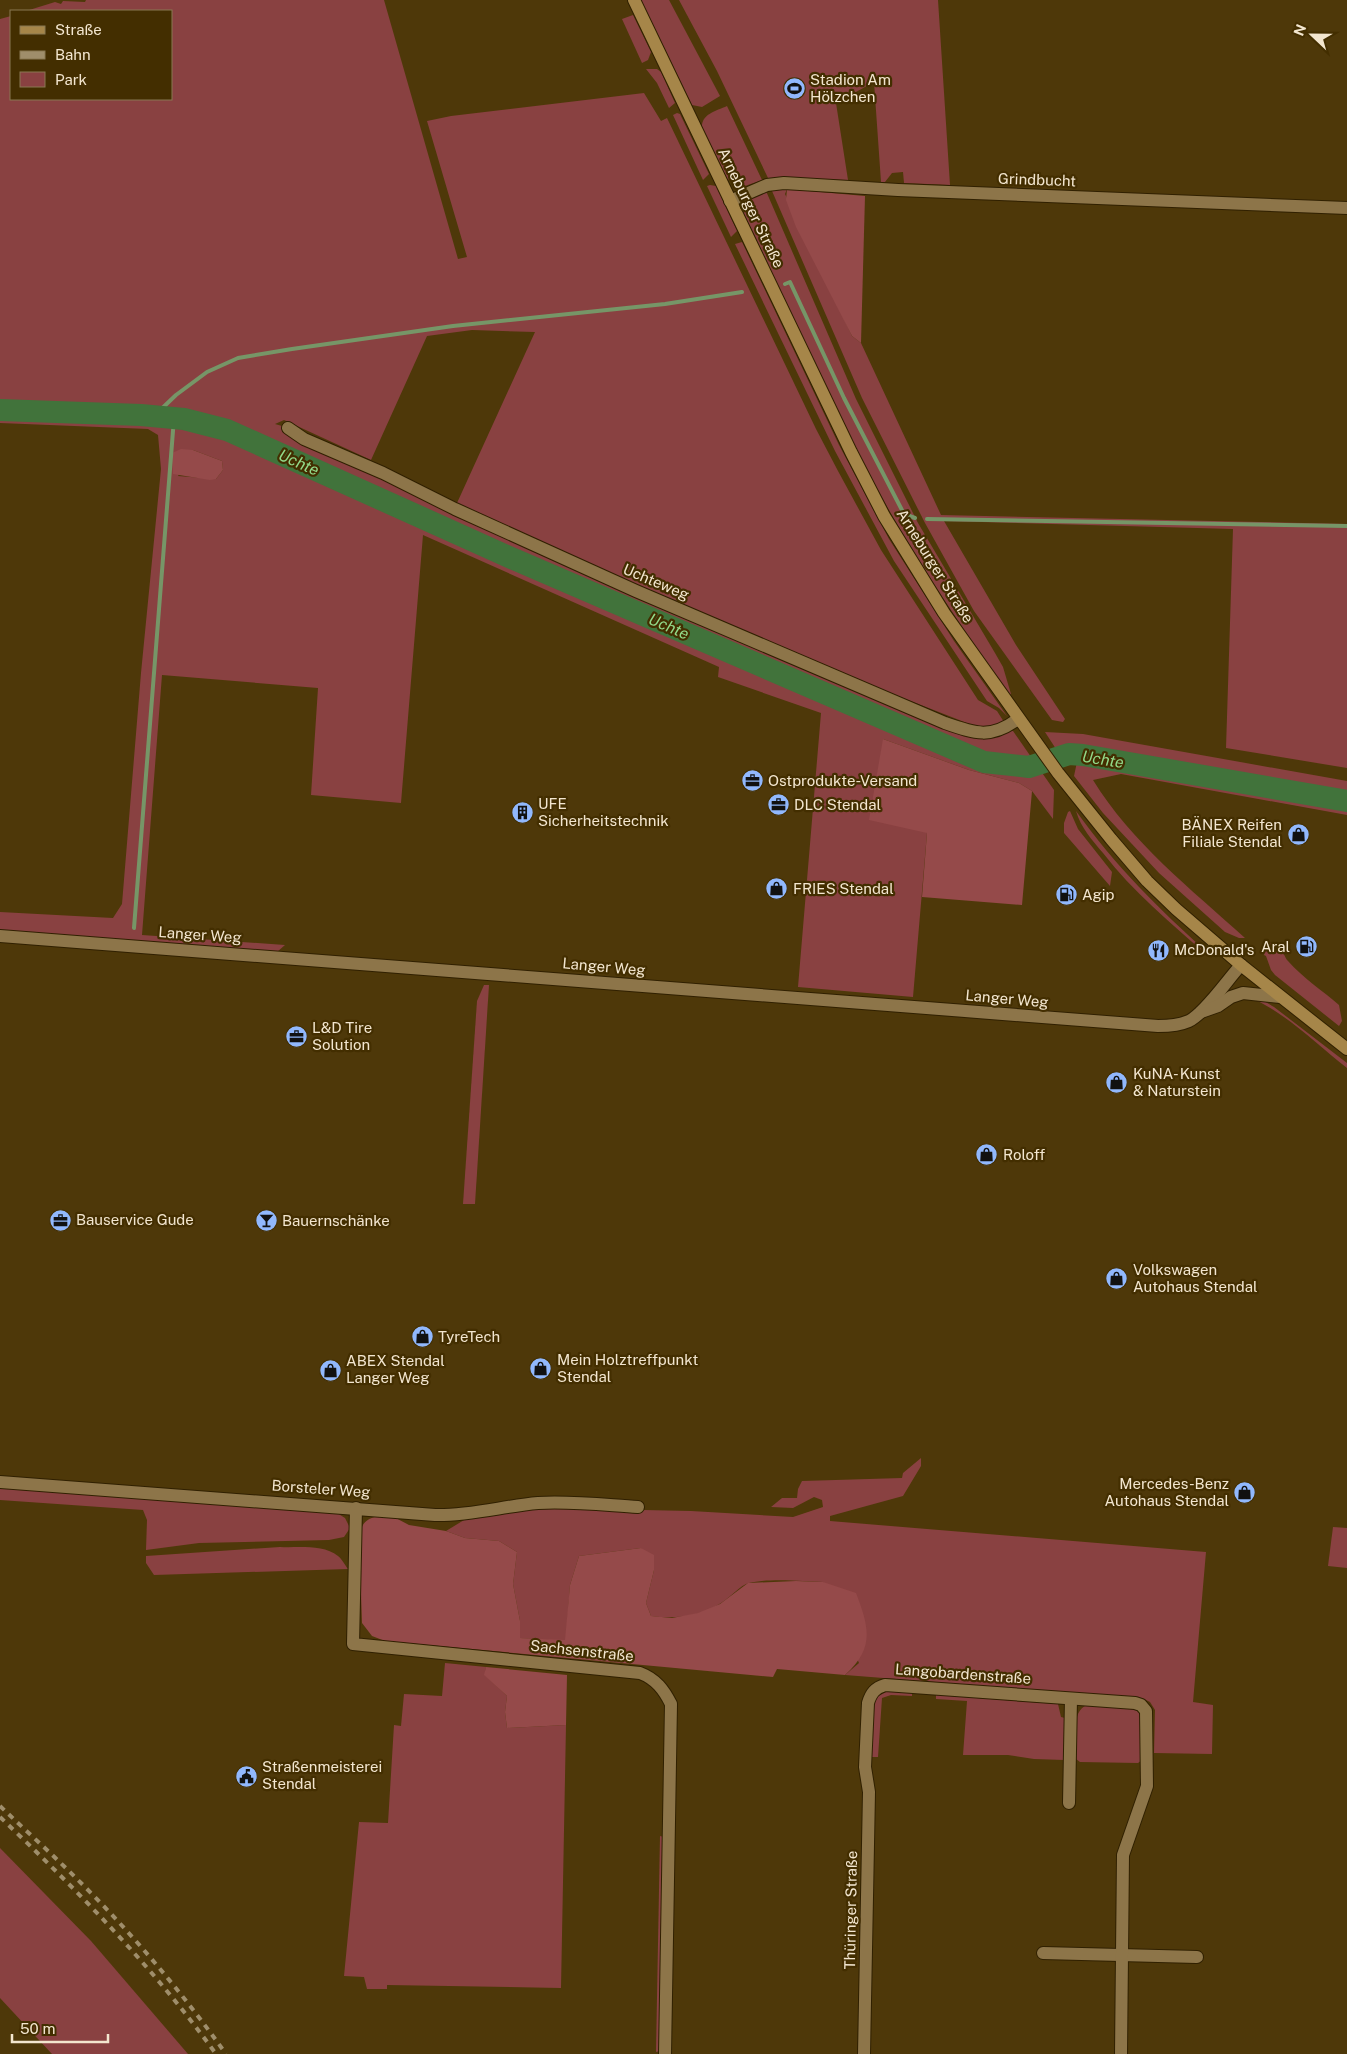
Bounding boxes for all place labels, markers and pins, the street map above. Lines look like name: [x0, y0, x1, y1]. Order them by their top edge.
place label: Stadion Am Hölzchen: [810, 71, 891, 105]
sports icon: Stadion Am Hölzchen: [782, 77, 806, 101]
office icon: Ostprodukte-Versand: [740, 769, 764, 793]
place label: Ostprodukte-Versand: [768, 772, 917, 789]
office icon: DLC Stendal: [766, 793, 790, 817]
place label: UFE Sicherheitstechnik: [538, 795, 669, 829]
place label: DLC Stendal: [794, 796, 881, 813]
building icon: UFE Sicherheitstechnik: [510, 801, 534, 825]
place label: BÄNEX Reifen Filiale Stendal: [1181, 815, 1282, 850]
shop icon: BÄNEX Reifen Filiale Stendal: [1286, 822, 1310, 846]
shop icon: FRIES Stendal: [765, 877, 789, 901]
place label: FRIES Stendal: [793, 880, 894, 897]
fuel station icon: Agip: [1054, 883, 1078, 907]
place label: Agip: [1082, 886, 1115, 903]
fuel station icon: Aral: [1294, 935, 1318, 959]
restaurant icon: McDonald's: [1146, 938, 1170, 962]
place label: Aral: [1261, 938, 1290, 955]
place label: McDonald's: [1174, 941, 1254, 958]
place label: L&D Tire Solution: [312, 1019, 372, 1053]
office icon: L&D Tire Solution: [284, 1025, 308, 1049]
place label: KuNA- Kunst & Naturstein: [1133, 1065, 1221, 1099]
shop icon: KuNA- Kunst & Naturstein: [1105, 1071, 1129, 1095]
shop icon: Roloff: [975, 1143, 999, 1167]
place label: Roloff: [1003, 1146, 1045, 1163]
office icon: Bauservice Gude: [48, 1208, 72, 1232]
bar icon: Bauernschänke: [254, 1209, 278, 1233]
place label: Bauservice Gude: [76, 1211, 194, 1228]
place label: Bauernschänke: [282, 1212, 390, 1229]
place label: Volkswagen Autohaus Stendal: [1133, 1261, 1257, 1295]
shop icon: Volkswagen Autohaus Stendal: [1105, 1267, 1129, 1291]
shop icon: TyreTech: [410, 1325, 434, 1349]
place label: TyreTech: [438, 1328, 500, 1345]
place label: Mein Holztreffpunkt Stendal: [557, 1351, 698, 1385]
place label: ABEX Stendal Langer Weg: [346, 1352, 445, 1386]
shop icon: Mein Holztreffpunkt Stendal: [529, 1357, 553, 1381]
shop icon: ABEX Stendal Langer Weg: [318, 1358, 342, 1382]
place label: Mercedes-Benz Autohaus Stendal: [1105, 1475, 1229, 1509]
shop icon: Mercedes-Benz Autohaus Stendal: [1233, 1481, 1257, 1505]
place label: Straßenmeisterei Stendal: [262, 1758, 382, 1792]
public building icon: Straßenmeisterei Stendal: [234, 1764, 258, 1788]

